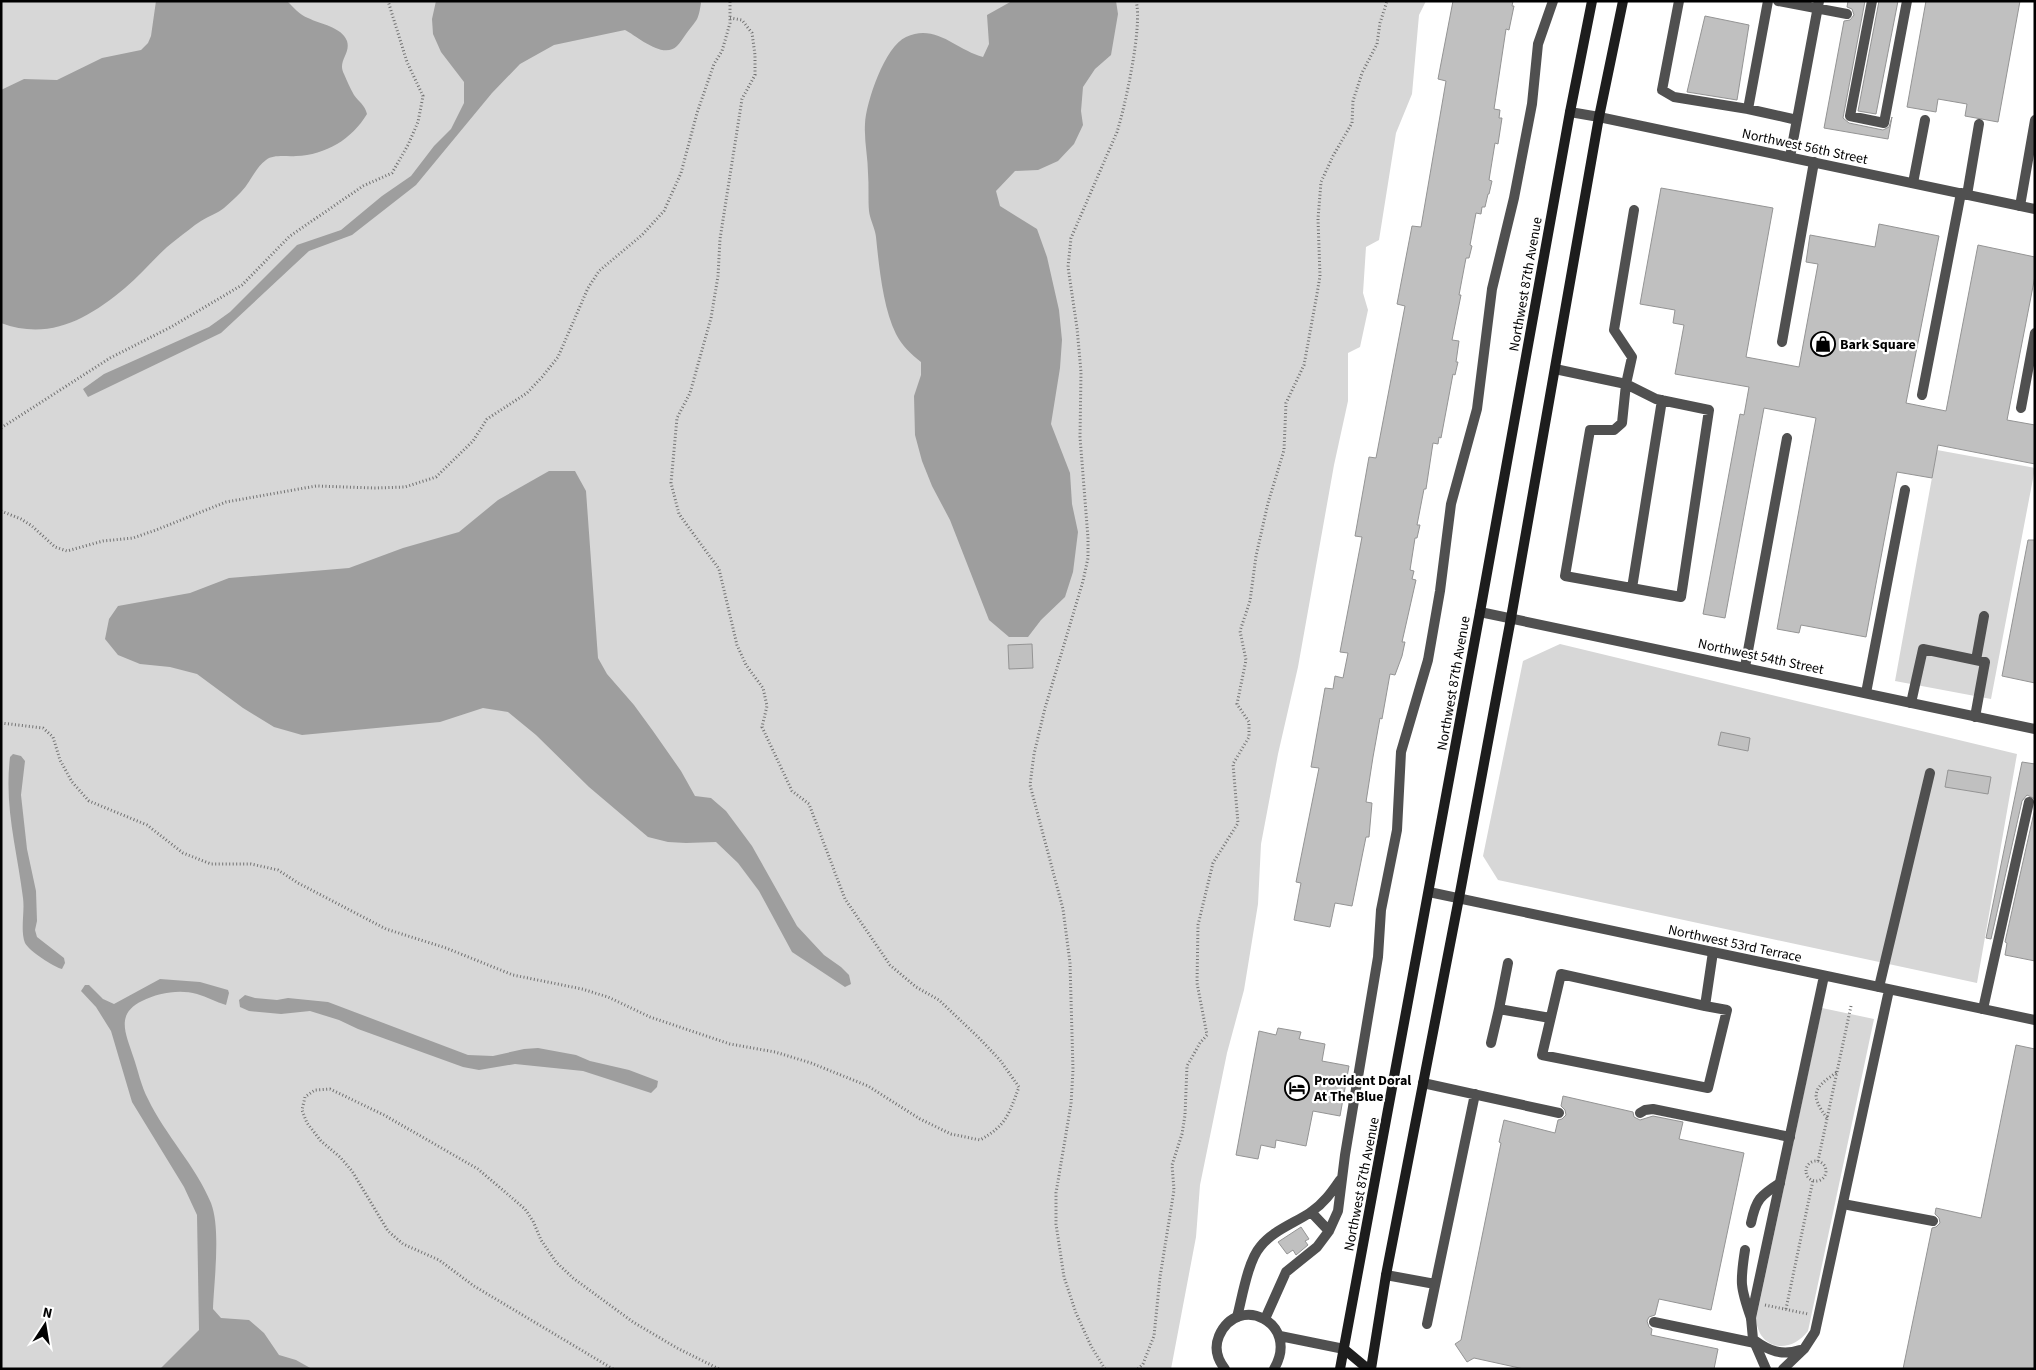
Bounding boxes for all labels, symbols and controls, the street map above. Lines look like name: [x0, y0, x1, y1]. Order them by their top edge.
street label: Northwest 56th Street: [1740, 124, 1870, 170]
street label: Northwest 87th Avenue: [1504, 215, 1548, 353]
shop icon: Bark Square: [1810, 331, 1836, 357]
place label: Bark Square: [1840, 335, 1916, 355]
street label: Northwest 87th Avenue: [1432, 614, 1476, 752]
street label: Northwest 54th Street: [1696, 634, 1826, 680]
street label: Northwest 53rd Terrace: [1666, 920, 1803, 968]
place label: Provident Doral At The Blue: [1313, 1071, 1411, 1107]
hotel icon: Provident Doral At The Blue: [1284, 1075, 1310, 1101]
street label: Northwest 87th Avenue: [1339, 1115, 1385, 1253]
north arrow: [20, 1300, 70, 1350]
text: N: [41, 1303, 54, 1324]

